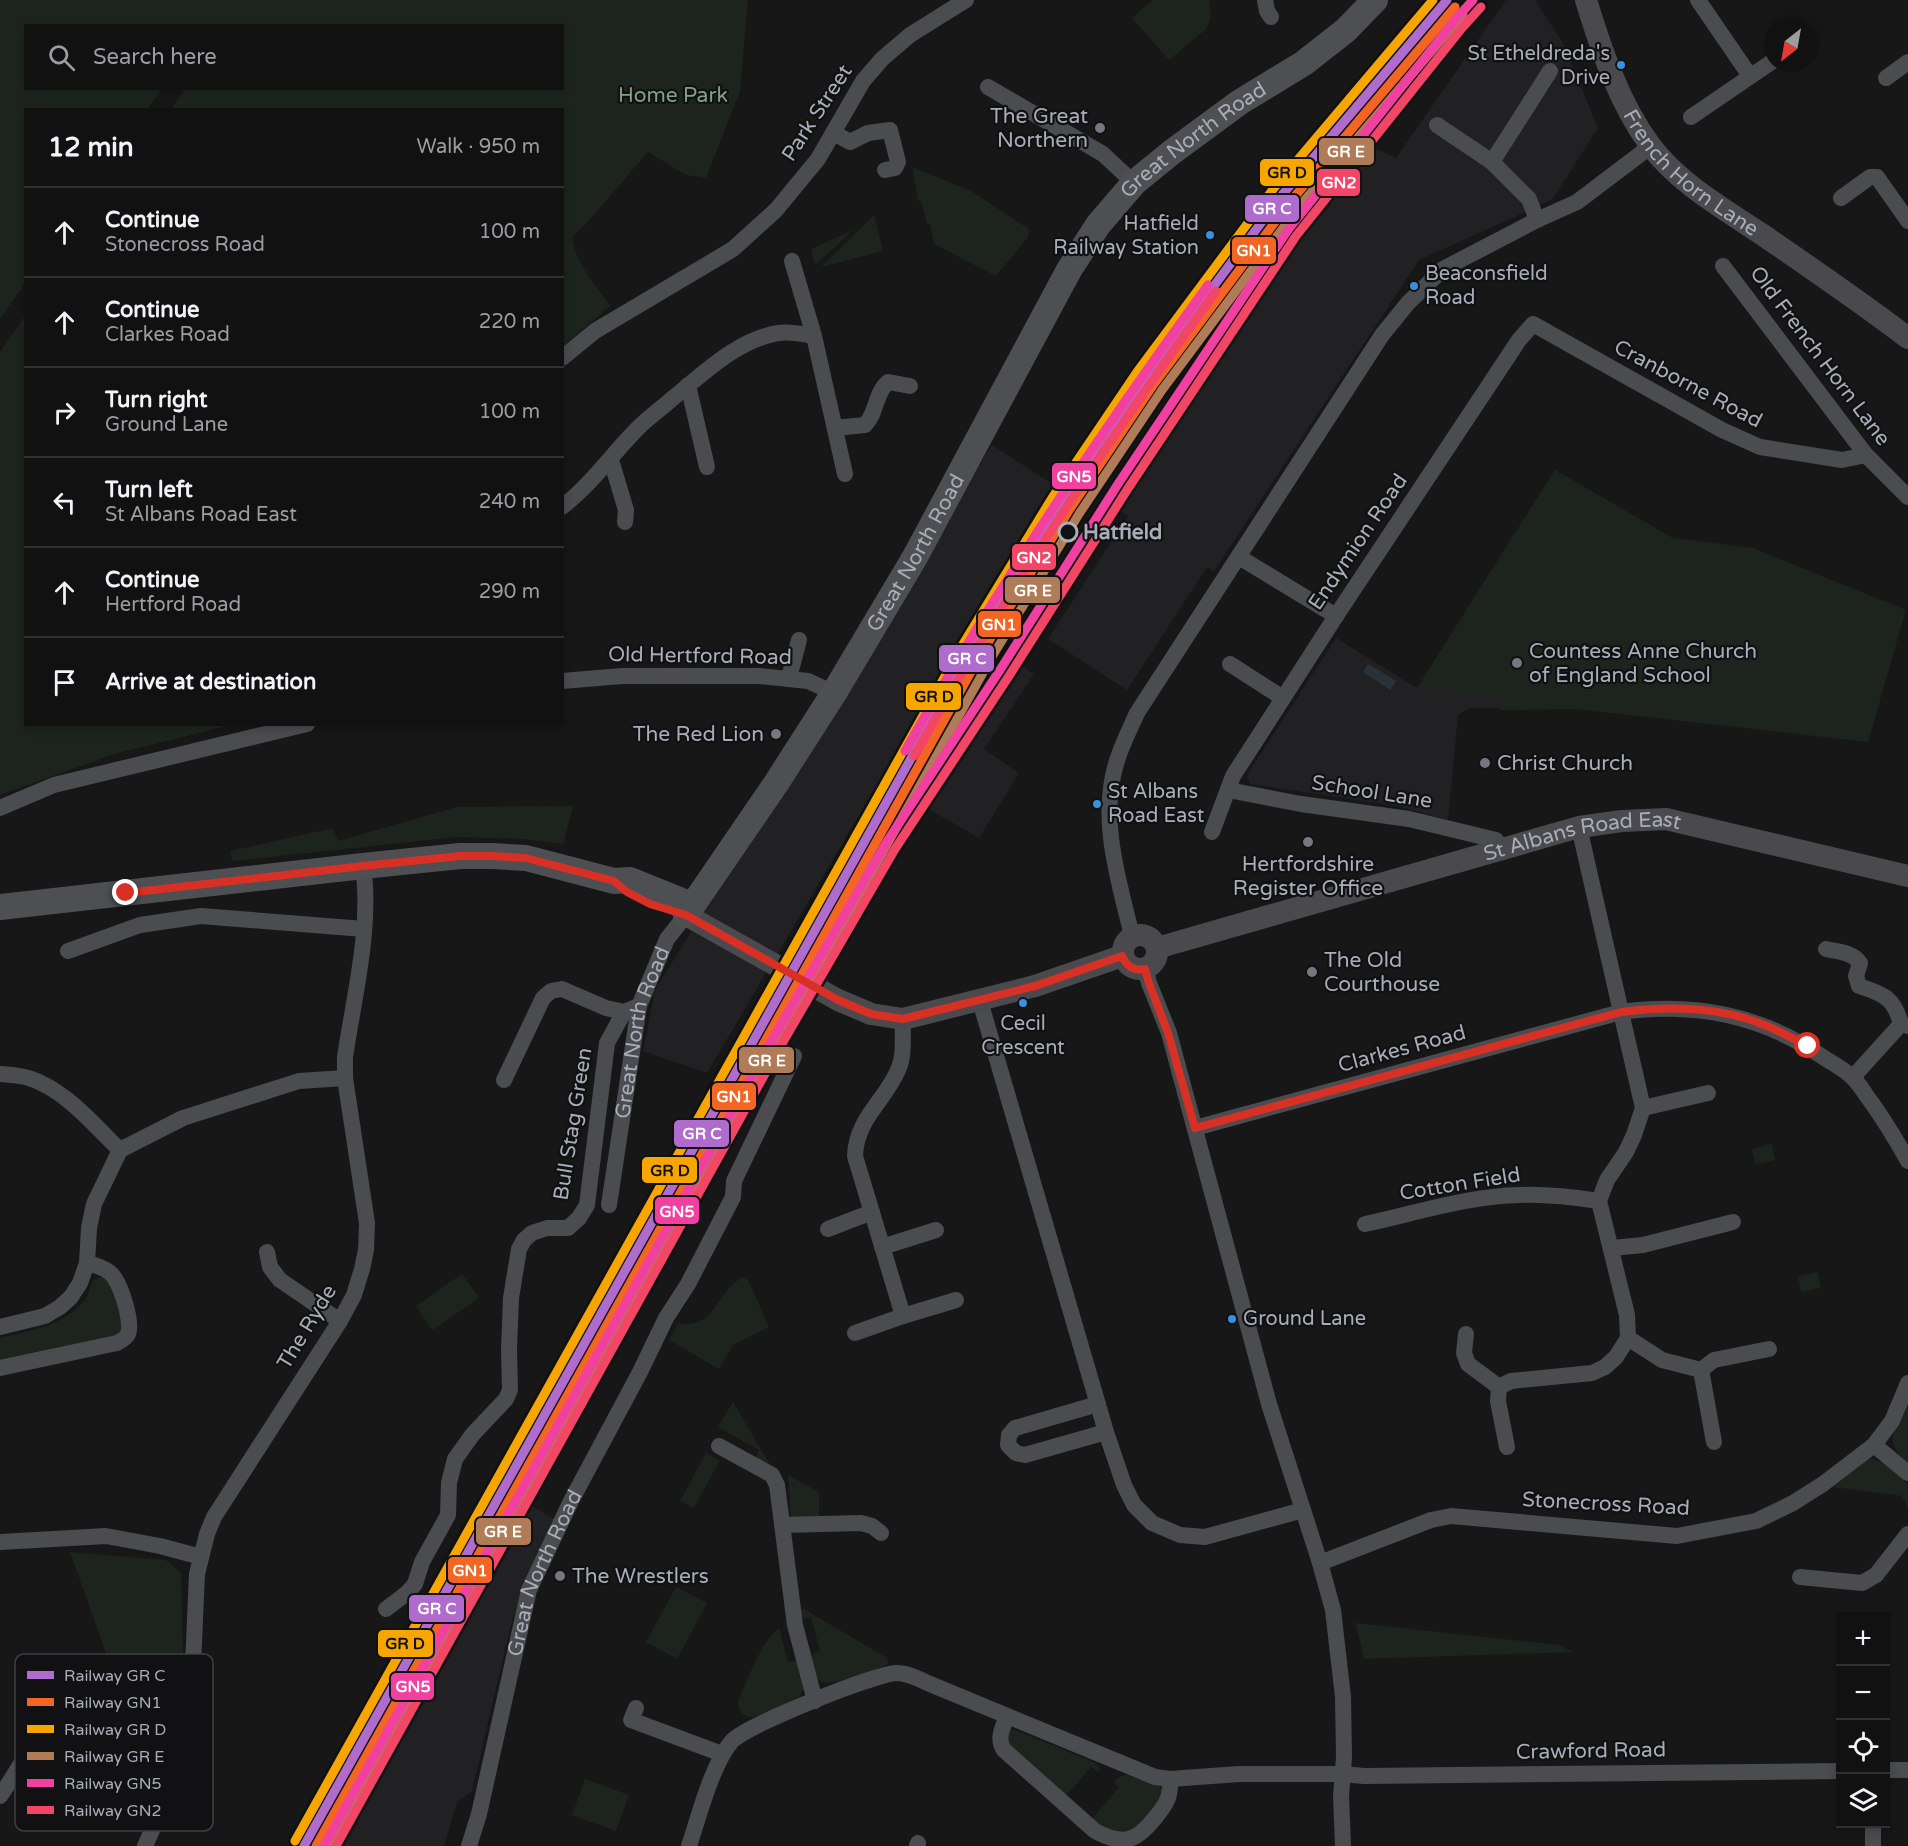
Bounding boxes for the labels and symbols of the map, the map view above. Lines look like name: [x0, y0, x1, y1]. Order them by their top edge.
north arrow: [1764, 18, 1818, 72]
place label: St Etheldreda's Drive: [1468, 42, 1610, 90]
marker: St Etheldreda's Drive: [1615, 59, 1627, 71]
street label: Park Street: [776, 60, 858, 166]
street label: Great North Road: [1115, 77, 1271, 203]
park label: Home Park: [618, 83, 728, 108]
place label: The Great Northern: [990, 104, 1088, 153]
street label: French Horn Lane: [1618, 105, 1764, 241]
marker: The Great Northern: [1093, 121, 1107, 135]
line badge: GR E: [1318, 137, 1375, 166]
text: GR E: [1327, 142, 1365, 162]
line badge: GR D: [1259, 158, 1315, 187]
text: GR D: [1267, 163, 1307, 183]
line badge: GN2: [1316, 168, 1361, 197]
text: GN2: [1321, 173, 1357, 193]
line badge: GR C: [1244, 194, 1300, 223]
text: GR C: [1253, 199, 1291, 219]
place label: Hatfield Railway Station: [1053, 212, 1199, 260]
marker: Hatfield Railway Station: [1204, 229, 1216, 241]
line badge: GN1: [1231, 236, 1277, 265]
text: GN1: [1236, 241, 1272, 261]
street label: Old French Horn Lane: [1744, 261, 1896, 451]
place label: Beaconsfield Road: [1425, 262, 1548, 310]
marker: Beaconsfield Road: [1408, 280, 1420, 292]
street label: Cranborne Road: [1610, 334, 1766, 434]
line badge: GN5: [1051, 462, 1097, 490]
text: GN5: [1056, 467, 1092, 487]
street label: Endymion Road: [1303, 469, 1413, 615]
street label: Great North Road: [861, 470, 970, 636]
place label: Hatfield: [1083, 520, 1162, 545]
marker: Hatfield: [1058, 522, 1078, 542]
line badge: GN2: [1011, 543, 1057, 571]
text: GN2: [1016, 548, 1052, 568]
line badge: GR E: [1004, 576, 1061, 604]
text: GR E: [1014, 581, 1052, 601]
line badge: GN1: [977, 610, 1022, 638]
text: GN1: [981, 615, 1017, 635]
place label: Countess Anne Church of England School: [1529, 639, 1757, 688]
street label: Old Hertford Road: [608, 642, 792, 670]
line badge: GR C: [938, 644, 995, 673]
text: GR C: [948, 649, 986, 669]
marker: Countess Anne Church of England School: [1510, 656, 1524, 670]
line badge: GR D: [905, 682, 962, 711]
text: GR D: [914, 687, 954, 707]
place label: The Red Lion: [633, 722, 764, 747]
marker: The Red Lion: [769, 727, 783, 741]
place label: Christ Church: [1497, 751, 1633, 776]
marker: Christ Church: [1478, 756, 1492, 770]
street label: School Lane: [1310, 770, 1434, 814]
place label: St Albans Road East: [1108, 780, 1205, 828]
marker: St Albans Road East: [1091, 798, 1103, 810]
street label: St Albans Road East: [1481, 806, 1684, 866]
marker: Hertfordshire Register Office: [1301, 835, 1315, 849]
place label: Hertfordshire Register Office: [1233, 852, 1383, 901]
route end: [112, 879, 138, 905]
street label: Great North Road: [610, 943, 675, 1120]
place label: The Old Courthouse: [1324, 948, 1440, 997]
marker: The Old Courthouse: [1305, 965, 1319, 979]
marker: Cecil Crescent: [1017, 997, 1029, 1009]
place label: Cecil Crescent: [981, 1012, 1065, 1060]
street label: Clarkes Road: [1335, 1020, 1469, 1078]
route start: [1794, 1032, 1820, 1058]
street label: Bull Stag Green: [549, 1046, 597, 1202]
line badge: GR E: [738, 1046, 795, 1074]
text: GR E: [748, 1051, 786, 1071]
line badge: GN1: [711, 1082, 757, 1111]
text: GN1: [716, 1087, 752, 1107]
line badge: GR C: [673, 1119, 730, 1148]
text: GR C: [683, 1124, 721, 1144]
line badge: GR D: [641, 1156, 698, 1184]
text: GR D: [650, 1161, 690, 1181]
street label: Cotton Field: [1398, 1162, 1522, 1206]
line badge: GN5: [654, 1196, 700, 1225]
text: GN5: [659, 1202, 695, 1222]
street label: The Ryde: [272, 1280, 342, 1374]
place label: Ground Lane: [1243, 1307, 1366, 1331]
marker: Ground Lane: [1226, 1313, 1238, 1325]
street label: Great North Road: [502, 1485, 587, 1659]
street label: Stonecross Road: [1522, 1487, 1690, 1521]
line badge: GR E: [475, 1517, 532, 1546]
text: GR E: [484, 1522, 522, 1542]
line badge: GN1: [447, 1556, 493, 1584]
text: GN1: [452, 1561, 488, 1581]
place label: The Wrestlers: [572, 1564, 709, 1589]
marker: The Wrestlers: [553, 1569, 567, 1583]
line badge: GR C: [408, 1594, 465, 1623]
text: GR C: [418, 1599, 456, 1619]
line badge: GR D: [377, 1629, 434, 1658]
text: GR D: [385, 1634, 425, 1654]
legend: [15, 1654, 213, 1831]
text: Railway GR C: [64, 1666, 165, 1686]
line badge: GN5: [390, 1672, 435, 1701]
text: GN5: [395, 1677, 431, 1697]
text: Railway GN1: [64, 1693, 162, 1713]
text: Railway GR D: [64, 1720, 166, 1740]
street label: Crawford Road: [1516, 1737, 1666, 1765]
text: Railway GR E: [64, 1747, 164, 1767]
text: Railway GN5: [64, 1774, 162, 1794]
text: Railway GN2: [64, 1801, 162, 1821]

